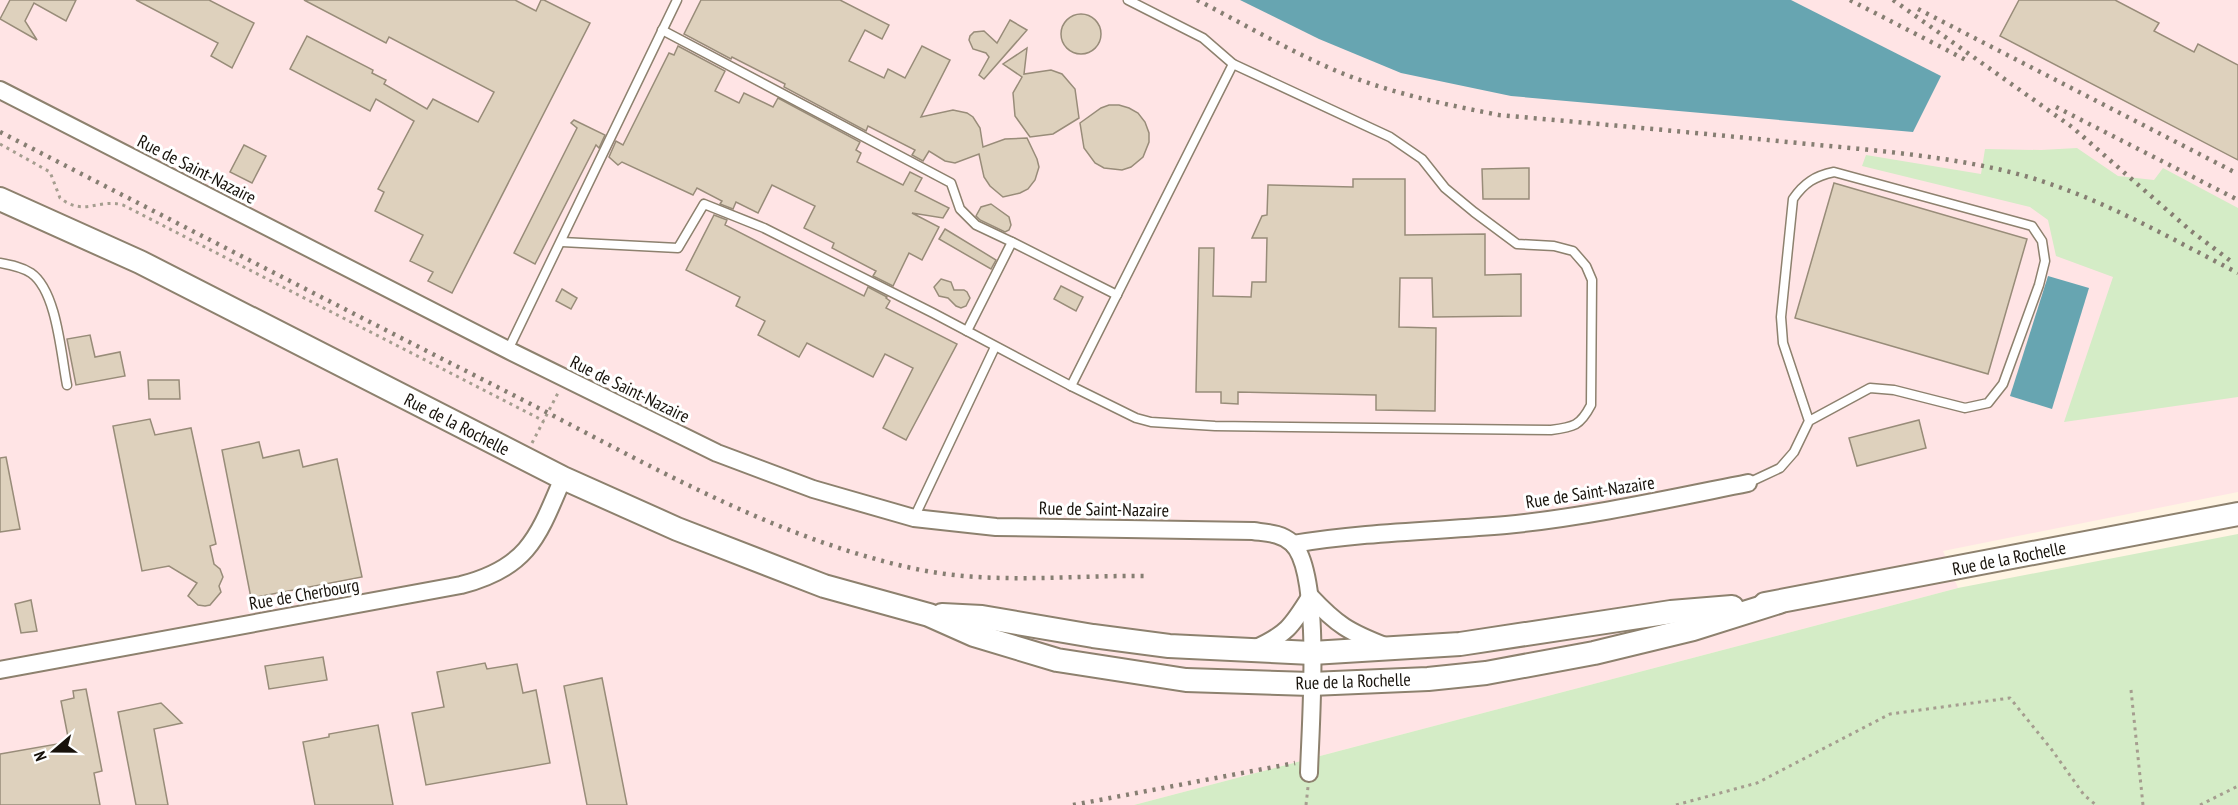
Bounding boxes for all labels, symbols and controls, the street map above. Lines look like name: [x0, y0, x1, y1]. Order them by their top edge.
street label: Rue de Saint-Nazaire: [134, 129, 260, 209]
street label: Rue de Saint-Nazaire: [567, 350, 693, 428]
street label: Rue de la Rochelle: [400, 388, 514, 460]
street label: Rue de Saint-Nazaire: [1524, 470, 1656, 514]
street label: Rue de Saint-Nazaire: [1039, 496, 1169, 522]
street label: Rue de la Rochelle: [1950, 536, 2068, 580]
street label: Rue de Cherbourg: [247, 573, 361, 615]
street label: Rue de la Rochelle: [1295, 667, 1411, 695]
north arrow: [24, 721, 84, 781]
text: N: [29, 749, 51, 764]

